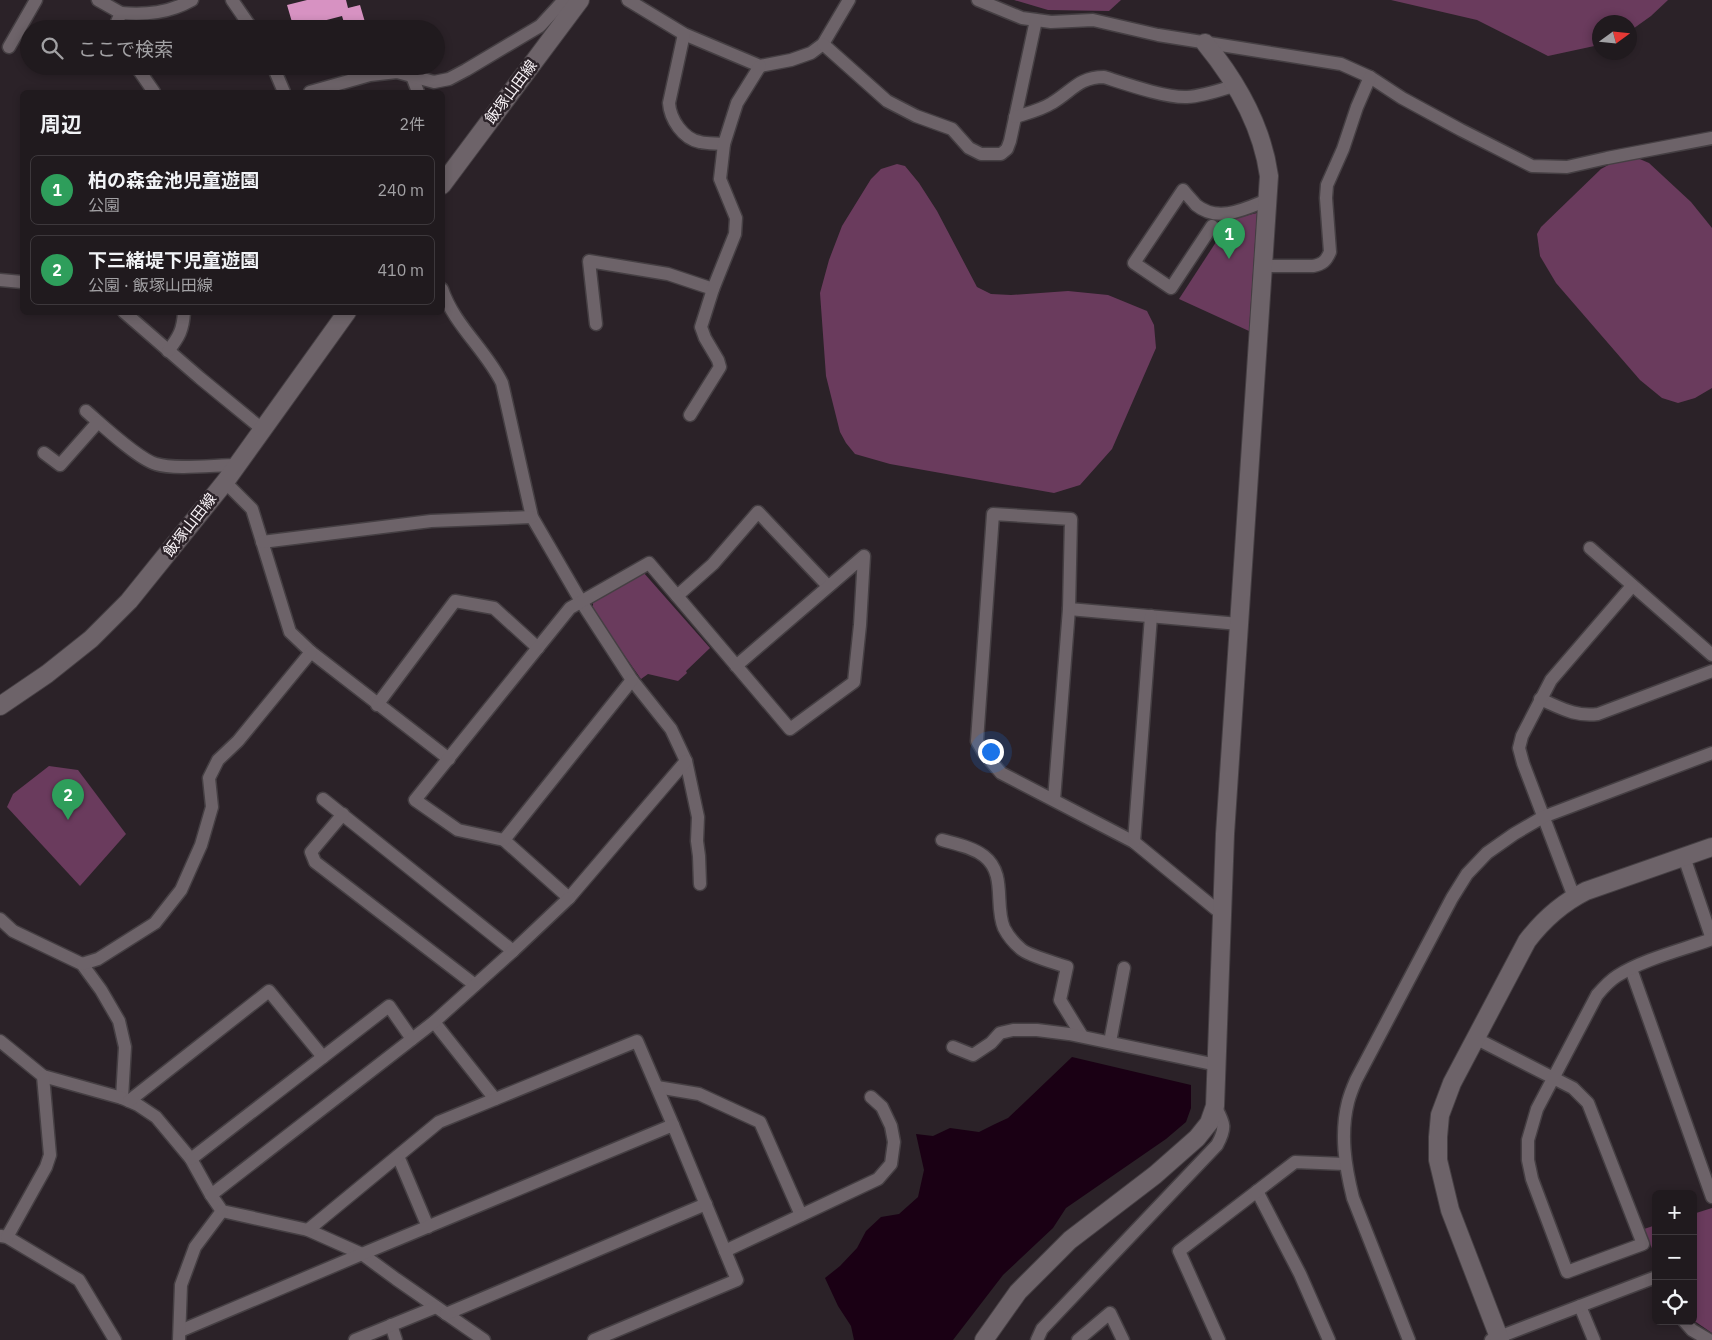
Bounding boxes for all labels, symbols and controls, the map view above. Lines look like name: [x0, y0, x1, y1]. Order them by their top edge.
north arrow: [1592, 15, 1637, 60]
search box: [20, 20, 445, 75]
icon: search: [38, 34, 66, 62]
text: ここで検索: [78, 37, 173, 61]
street label: 飯塚山田線: [480, 56, 541, 127]
text: 周辺: [40, 110, 82, 138]
text: 2件: [399, 114, 425, 134]
text: 柏の森金池児童遊園: [88, 168, 259, 192]
text: 1: [52, 180, 62, 200]
text: 240 m: [377, 180, 424, 200]
text: 公園: [88, 195, 120, 215]
pin: 1: [1213, 218, 1245, 259]
text: 下三緒堤下児童遊園: [88, 248, 259, 272]
text: 2: [52, 260, 62, 280]
text: 410 m: [377, 260, 424, 280]
text: 公園 · 飯塚山田線: [88, 275, 213, 295]
street label: 飯塚山田線: [159, 489, 220, 560]
your location: [978, 739, 1004, 765]
pin: 2: [52, 779, 84, 820]
map controls: [1652, 1190, 1697, 1325]
button: +: [1652, 1190, 1697, 1235]
button: −: [1652, 1235, 1697, 1280]
button: locate: [1652, 1280, 1697, 1325]

